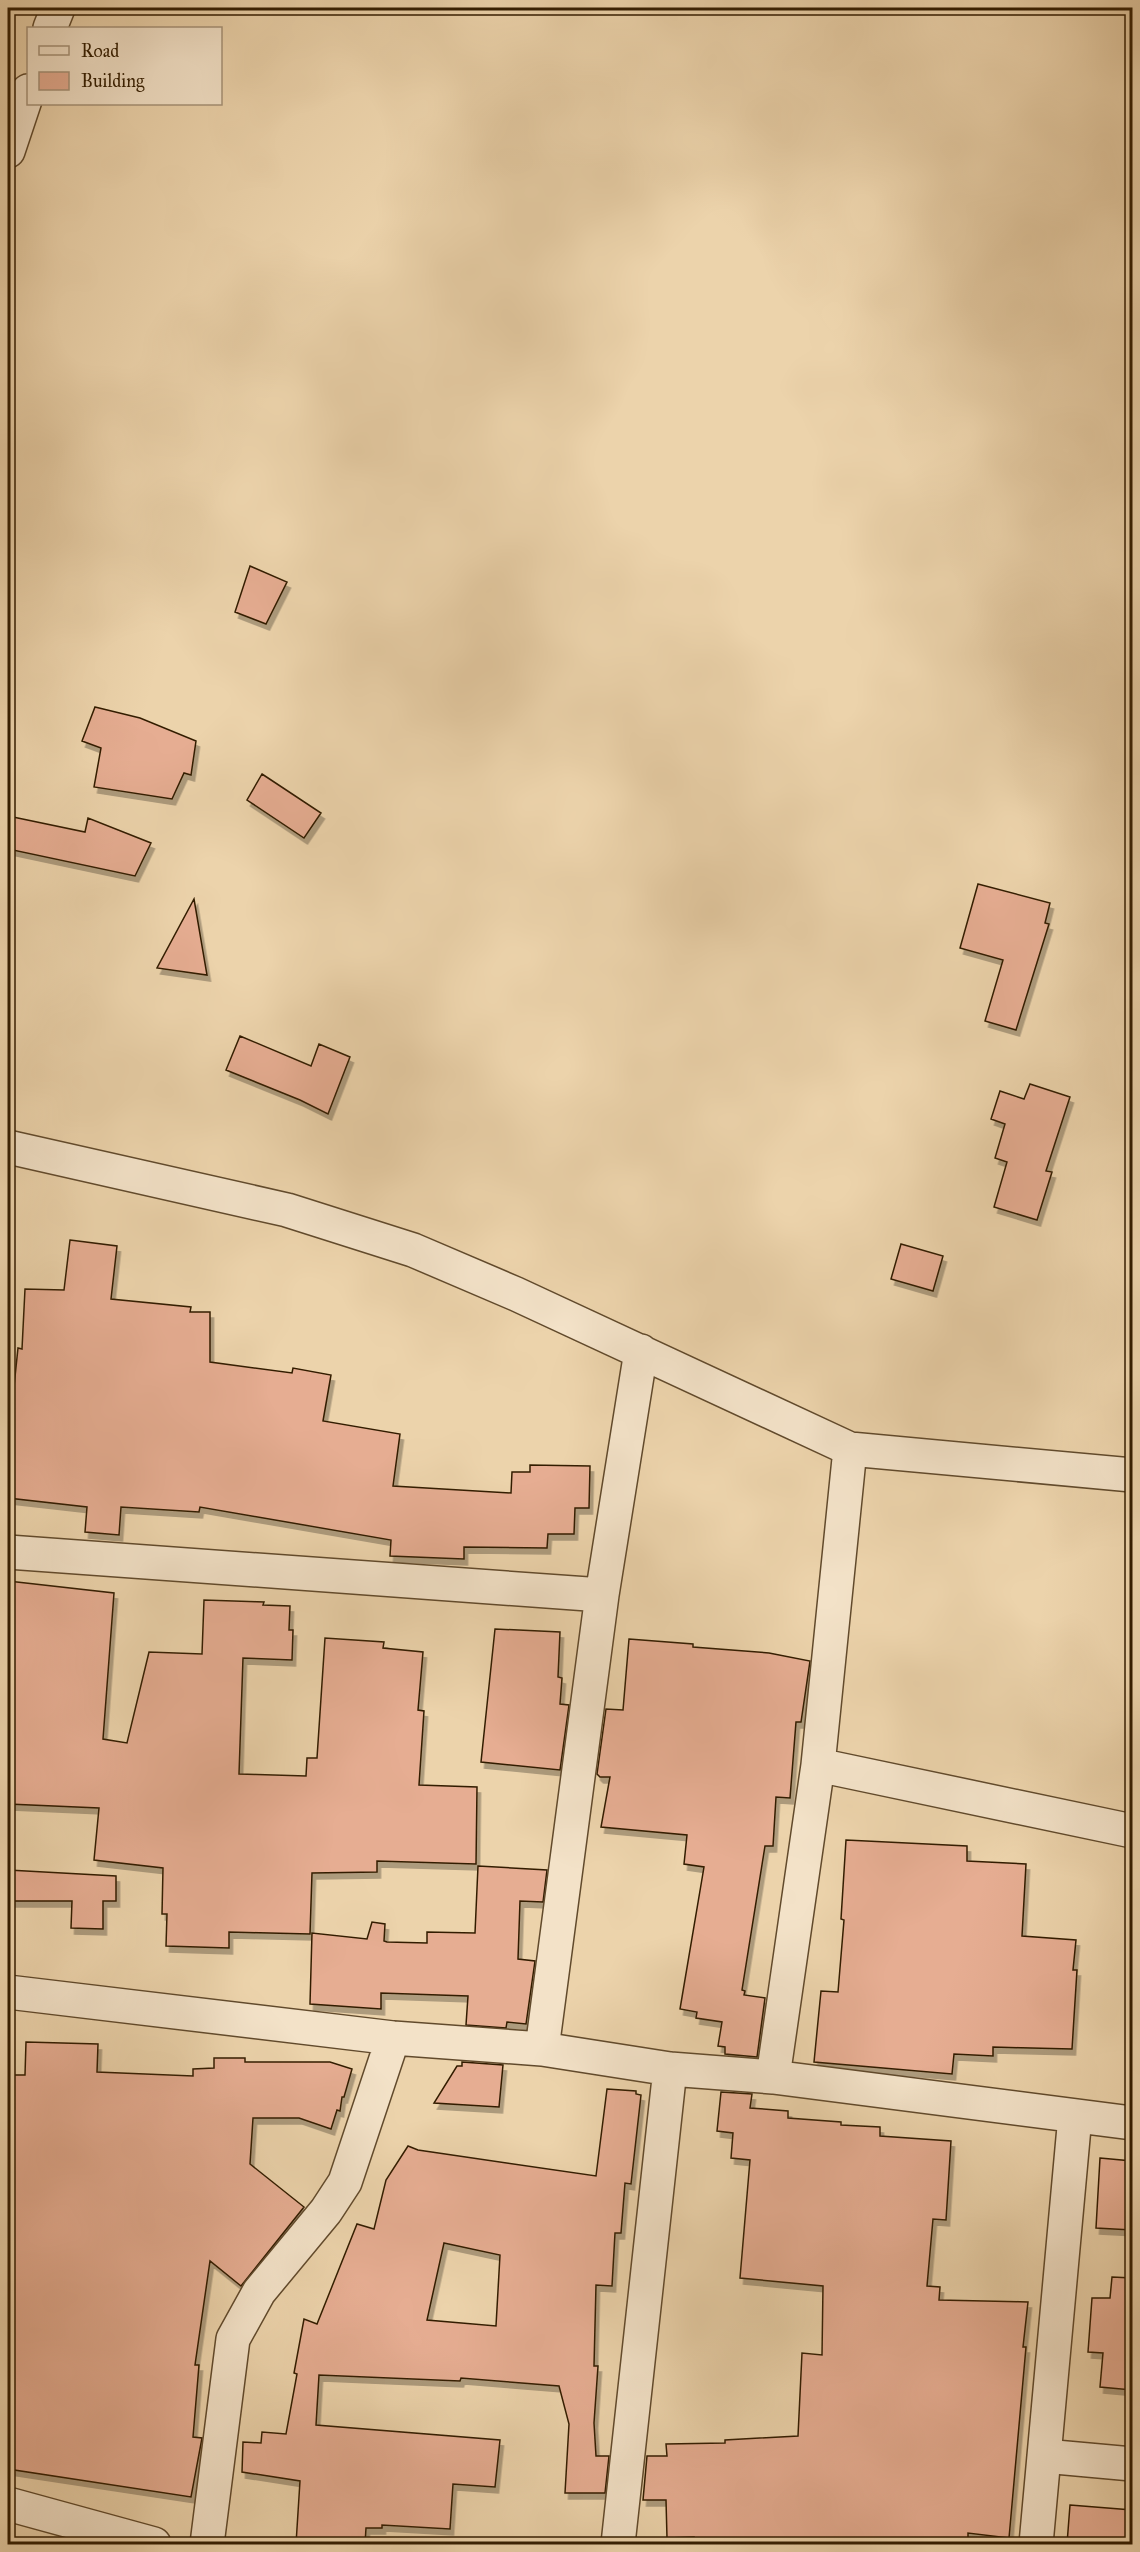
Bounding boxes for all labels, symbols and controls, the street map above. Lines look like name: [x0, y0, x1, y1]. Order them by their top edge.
legend: [27, 27, 222, 105]
text: Road: [81, 40, 119, 62]
text: Building: [81, 70, 145, 93]

